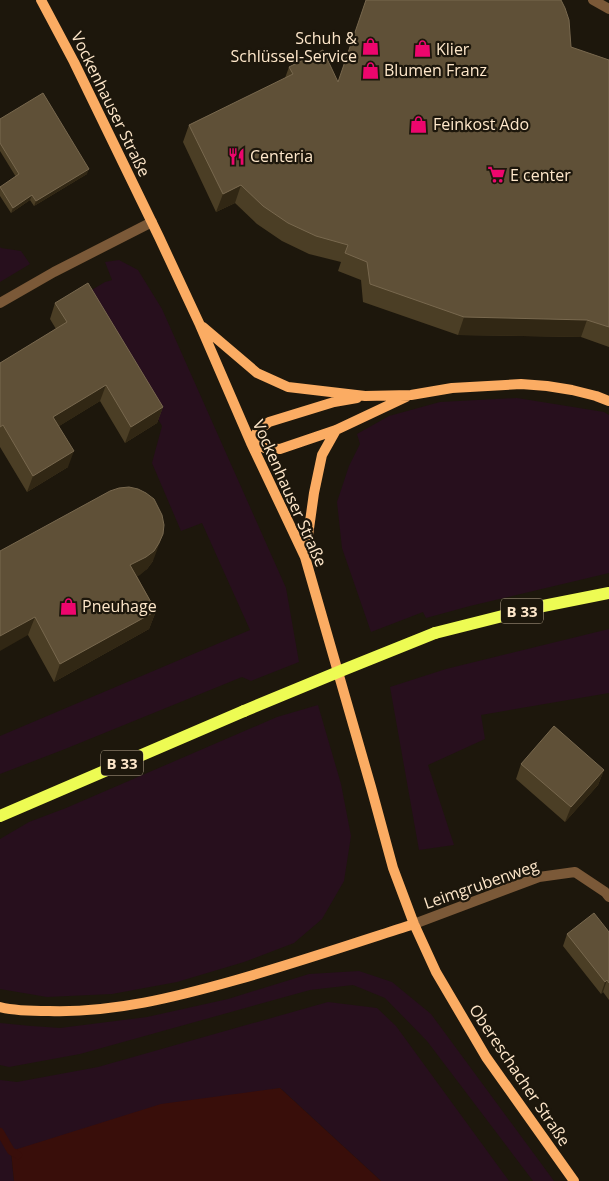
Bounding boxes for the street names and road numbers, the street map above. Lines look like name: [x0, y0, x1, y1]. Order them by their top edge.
street label: Vockenhauser Straße: [66, 28, 156, 180]
street label: Vockenhauser Straße: [248, 416, 332, 570]
road number: B 33: [501, 598, 543, 624]
road number: B 33: [101, 750, 143, 776]
street label: Leimgrubenweg: [421, 854, 542, 914]
street label: Obereschacher Straße: [464, 1000, 576, 1150]

